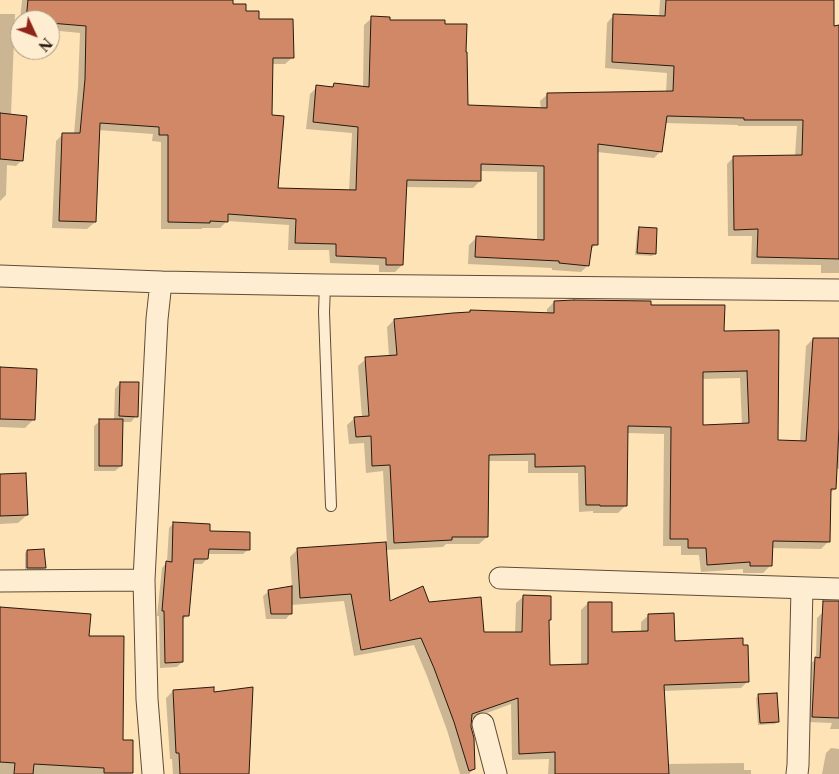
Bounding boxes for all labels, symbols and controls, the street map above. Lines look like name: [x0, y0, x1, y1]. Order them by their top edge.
north arrow: [10, 10, 60, 60]
text: N: [35, 34, 56, 55]

